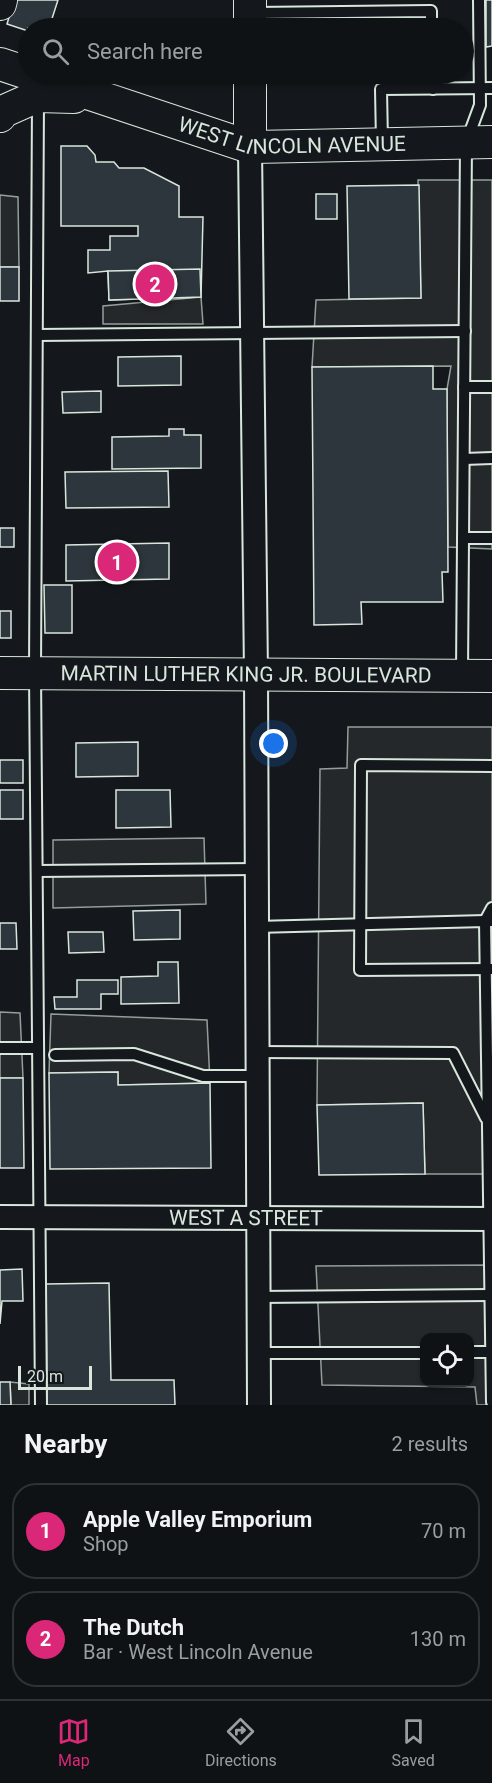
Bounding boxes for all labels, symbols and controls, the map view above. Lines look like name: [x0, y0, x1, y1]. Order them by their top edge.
search box: [18, 18, 474, 84]
icon: search: [39, 35, 72, 68]
text: Search here: [87, 39, 203, 64]
street label: WEST LINCOLN AVENUE: [175, 112, 406, 159]
pin: 2: [136, 262, 174, 306]
pin: 1: [98, 540, 136, 584]
street label: MARTIN LUTHER KING JR. BOULEVARD: [60, 661, 432, 688]
your location: [259, 729, 288, 758]
street label: WEST A STREET: [169, 1206, 323, 1230]
map controls: [420, 1333, 474, 1387]
button: locate: [420, 1333, 474, 1387]
scale bar: [18, 1363, 92, 1390]
text: 20 m: [27, 1367, 63, 1386]
text: Nearby: [24, 1429, 107, 1459]
text: 2 results: [392, 1432, 468, 1456]
text: Apple Valley Emporium: [83, 1507, 312, 1532]
text: 1: [40, 1519, 51, 1543]
text: 70 m: [421, 1519, 466, 1543]
text: Shop: [83, 1532, 129, 1556]
text: The Dutch: [83, 1615, 184, 1640]
text: 2: [40, 1627, 51, 1651]
text: 130 m: [410, 1627, 466, 1651]
text: Bar · West Lincoln Avenue: [83, 1640, 313, 1664]
tab: Map: [57, 1715, 90, 1770]
tab: Directions: [205, 1715, 277, 1770]
tab: Saved: [391, 1715, 435, 1770]

